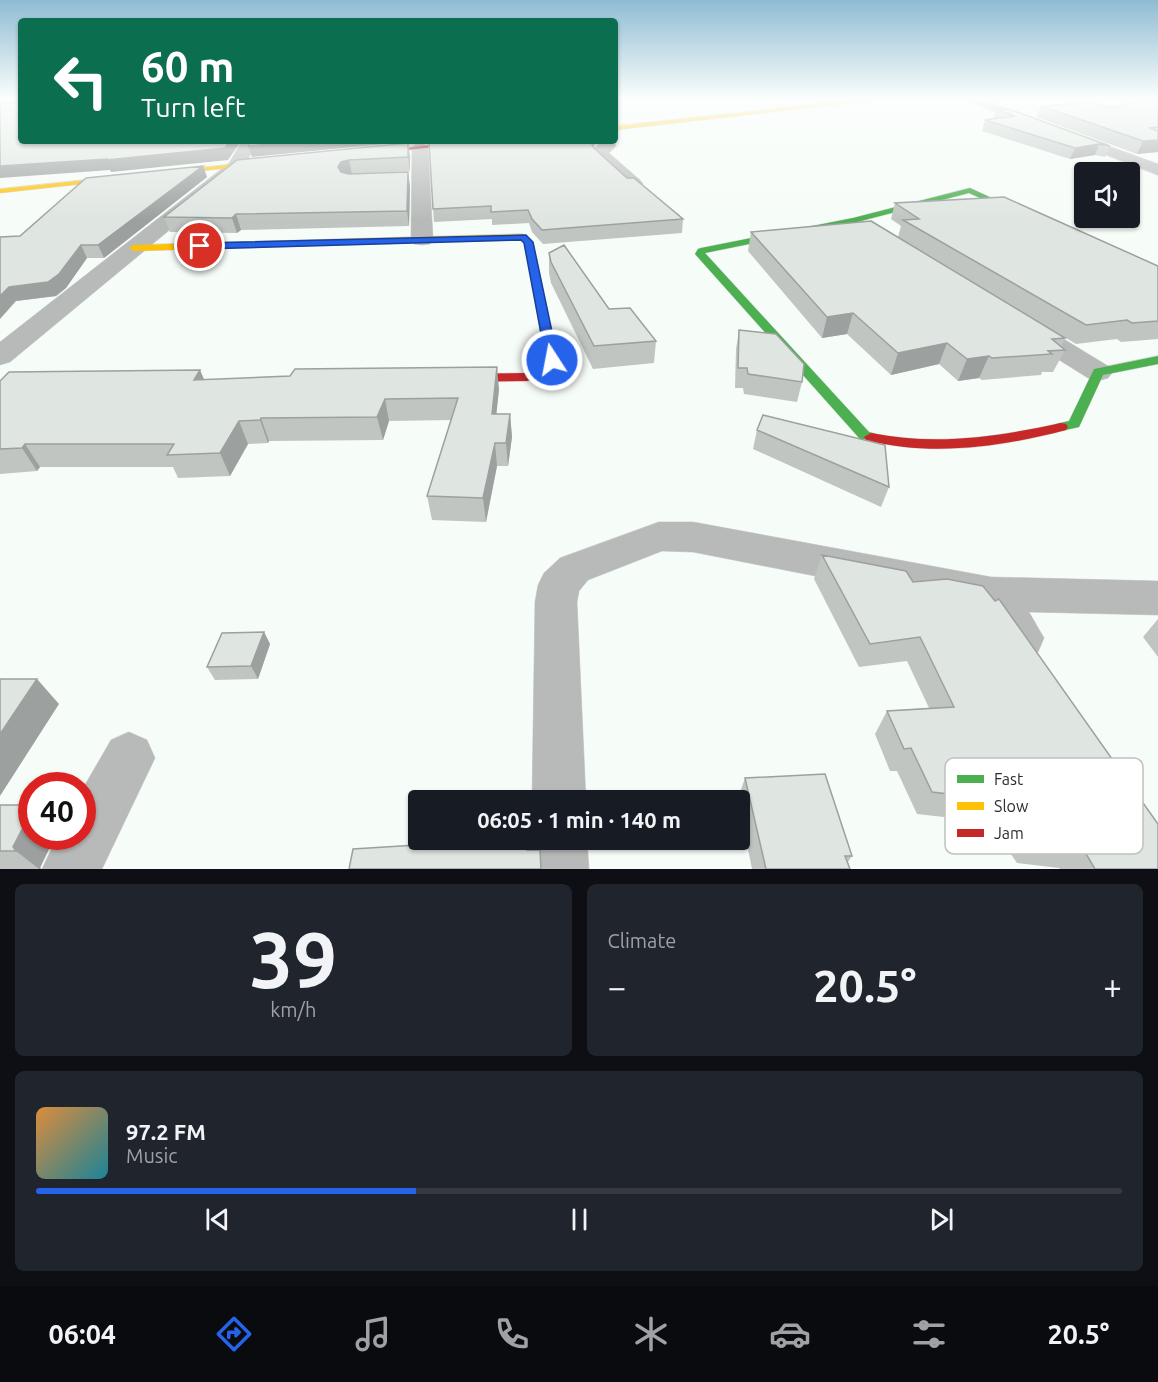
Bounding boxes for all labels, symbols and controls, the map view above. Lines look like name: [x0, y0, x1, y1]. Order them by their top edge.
icon: left: [42, 42, 120, 120]
text: 60 m: [141, 43, 235, 90]
text: Turn left: [141, 92, 245, 122]
map controls: [1074, 162, 1140, 228]
button: sound: [1074, 162, 1140, 228]
pin: [174, 220, 225, 271]
icon: arrive: [183, 229, 216, 262]
position arrow: [520, 328, 584, 392]
legend: [945, 758, 1143, 854]
text: Fast: [994, 770, 1024, 788]
speed limit sign: 40: [18, 772, 96, 850]
text: Slow: [994, 797, 1029, 815]
text: 06:05 · 1 min · 140 m: [477, 807, 681, 832]
text: Jam: [994, 824, 1024, 842]
text: 39: [249, 915, 337, 1003]
text: Climate: [608, 929, 676, 952]
text: 20.5°: [813, 960, 916, 1011]
text: −: [608, 968, 626, 1005]
text: +: [1103, 968, 1122, 1005]
text: km/h: [270, 998, 316, 1021]
text: 97.2 FM: [126, 1119, 206, 1144]
text: Music: [126, 1144, 178, 1167]
icon: previous: [201, 1203, 234, 1236]
icon: pause: [563, 1203, 596, 1236]
icon: next: [925, 1203, 958, 1236]
icon: directions: [213, 1313, 255, 1355]
icon: music: [352, 1313, 394, 1355]
icon: phone: [491, 1313, 533, 1355]
icon: climate: [630, 1313, 672, 1355]
icon: car: [769, 1313, 811, 1355]
icon: filters: [908, 1313, 950, 1355]
text: 06:04: [49, 1319, 116, 1349]
text: 20.5°: [1048, 1319, 1109, 1349]

